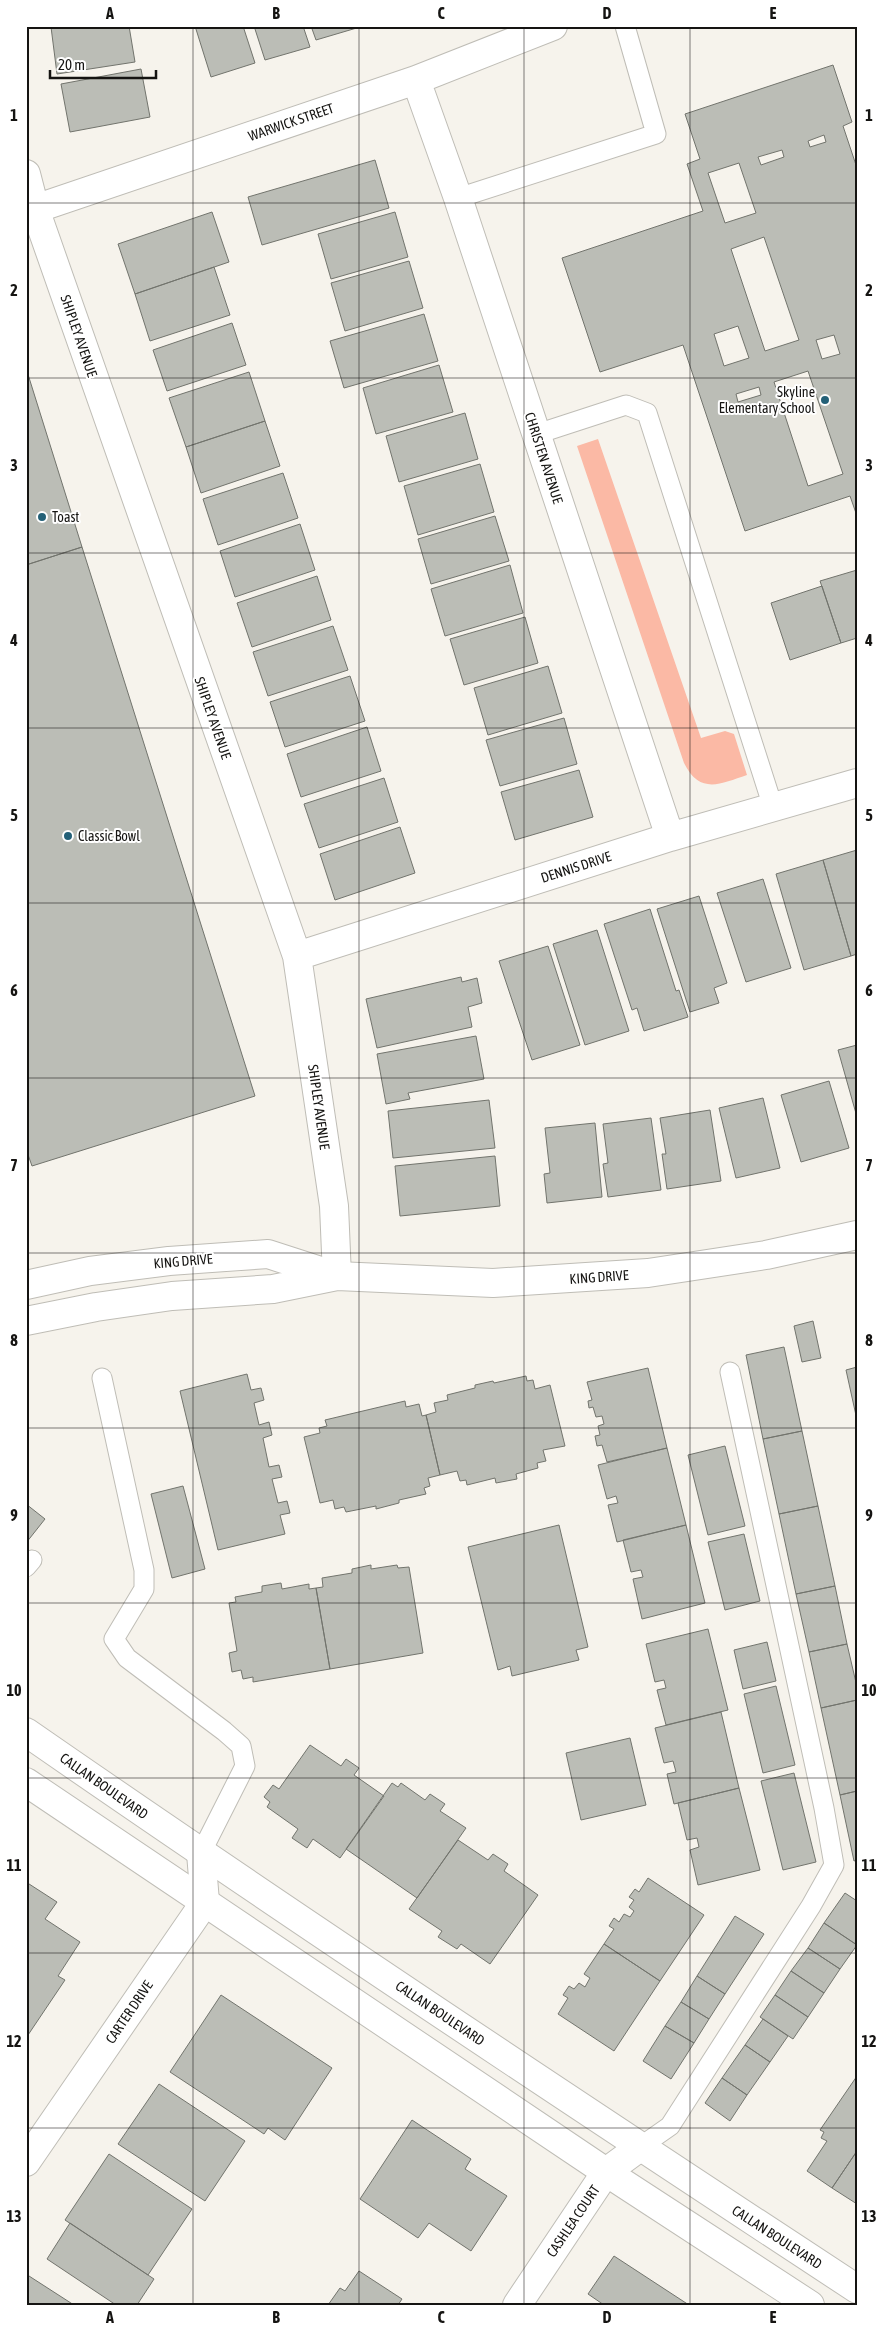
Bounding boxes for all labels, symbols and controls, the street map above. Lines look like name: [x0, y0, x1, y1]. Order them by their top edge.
text: A: [105, 4, 114, 22]
text: B: [272, 4, 280, 22]
text: C: [437, 4, 445, 22]
text: D: [603, 4, 612, 22]
text: E: [770, 4, 777, 22]
scale bar: [50, 48, 156, 80]
text: 20 m: [58, 56, 85, 73]
street label: WARWICK STREET: [246, 100, 336, 144]
text: 1: [10, 106, 18, 124]
text: 1: [865, 106, 873, 124]
text: 2: [10, 281, 18, 299]
text: 2: [865, 281, 873, 299]
street label: SHIPLEY AVENUE: [57, 293, 101, 379]
place label: Skyline Elementary School: [719, 384, 815, 416]
marker: Skyline Elementary School: [819, 394, 831, 406]
street label: CHRISTEN AVENUE: [522, 410, 566, 506]
text: 3: [10, 456, 18, 474]
text: 3: [865, 456, 873, 474]
place label: Toast: [52, 509, 79, 525]
marker: Toast: [36, 511, 48, 523]
text: 4: [9, 631, 18, 649]
text: 4: [864, 631, 873, 649]
street label: SHIPLEY AVENUE: [191, 675, 235, 761]
text: 5: [10, 806, 18, 824]
text: 5: [865, 806, 873, 824]
place label: Classic Bowl: [78, 828, 140, 844]
marker: Classic Bowl: [62, 830, 74, 842]
street label: DENNIS DRIVE: [539, 848, 613, 886]
text: 6: [10, 981, 18, 999]
text: 6: [865, 981, 873, 999]
street label: SHIPLEY AVENUE: [305, 1063, 333, 1151]
text: 7: [10, 1156, 18, 1174]
text: 7: [865, 1156, 873, 1174]
street label: KING DRIVE: [153, 1250, 213, 1272]
street label: KING DRIVE: [569, 1267, 629, 1287]
text: 8: [10, 1331, 18, 1349]
text: 8: [865, 1331, 873, 1349]
text: 9: [10, 1506, 18, 1524]
text: 9: [865, 1506, 873, 1524]
text: 10: [6, 1681, 22, 1699]
text: 10: [861, 1681, 877, 1699]
street label: CALLAN BOULEVARD: [57, 1750, 151, 1822]
text: 11: [6, 1856, 22, 1874]
text: 11: [861, 1856, 877, 1874]
street label: CARTER DRIVE: [102, 1977, 156, 2046]
street label: CALLAN BOULEVARD: [393, 1977, 488, 2049]
text: 12: [6, 2032, 22, 2050]
text: 12: [861, 2032, 877, 2050]
street label: CASHLEA COURT: [543, 2182, 603, 2260]
street label: CALLAN BOULEVARD: [729, 2202, 825, 2272]
text: 13: [6, 2207, 22, 2225]
text: 13: [861, 2207, 877, 2225]
text: A: [105, 2308, 114, 2326]
text: B: [272, 2308, 280, 2326]
text: C: [437, 2308, 445, 2326]
text: D: [603, 2308, 612, 2326]
text: E: [770, 2308, 777, 2326]

